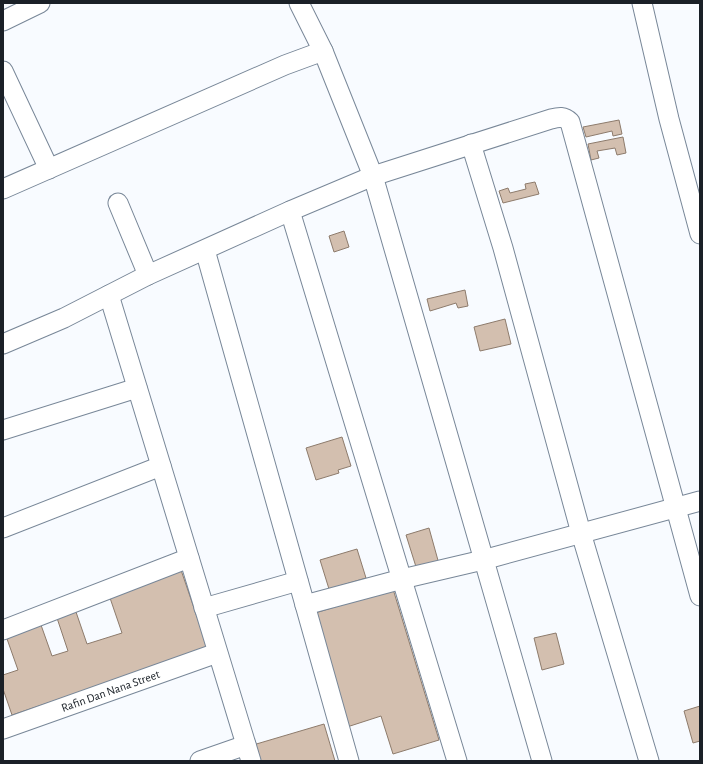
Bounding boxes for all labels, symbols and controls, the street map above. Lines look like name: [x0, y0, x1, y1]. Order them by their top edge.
street label: Rafin Dan Nana Street: [60, 668, 161, 714]

